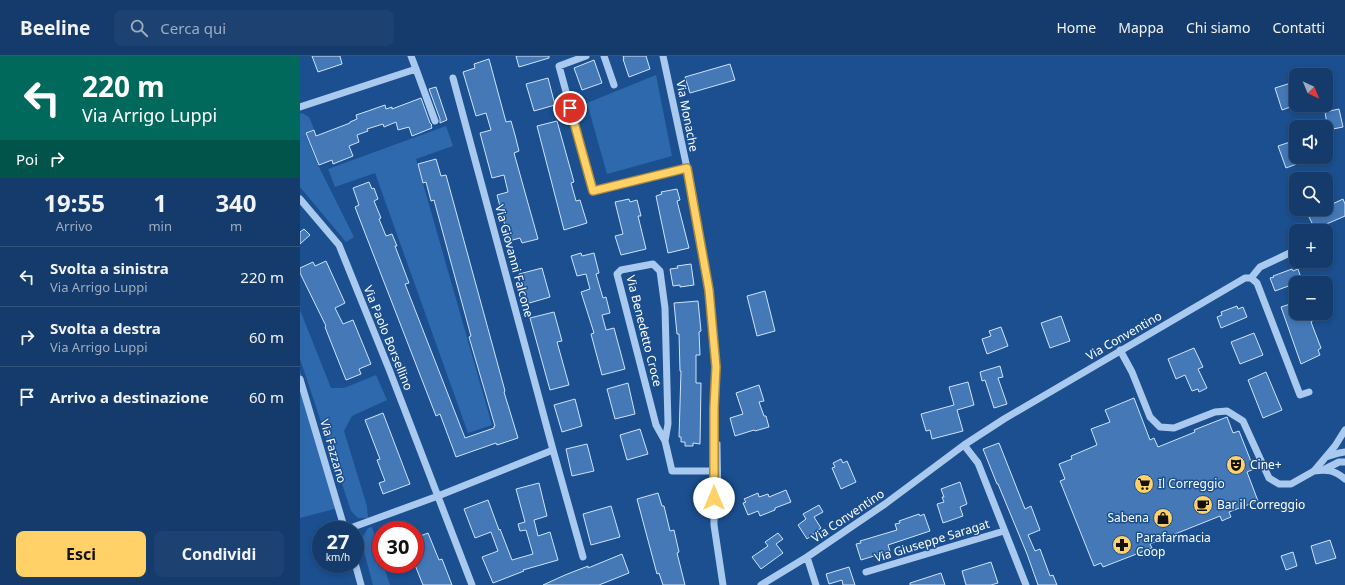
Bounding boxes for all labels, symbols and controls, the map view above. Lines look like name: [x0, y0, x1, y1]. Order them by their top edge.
search box: [114, 10, 394, 46]
text: Beeline: [20, 15, 90, 41]
icon: search: [128, 17, 150, 39]
text: Cerca qui: [160, 18, 226, 38]
text: Home: [1056, 18, 1096, 37]
text: Mappa: [1118, 18, 1164, 37]
text: Chi siamo: [1186, 18, 1250, 37]
text: Contatti: [1272, 18, 1325, 37]
text: 220 m: [82, 67, 165, 105]
north arrow: [1289, 68, 1333, 112]
map controls: [1289, 68, 1333, 320]
icon: left: [16, 72, 68, 124]
street label: Via Monache: [672, 79, 703, 153]
pin: [553, 91, 587, 125]
icon: arrive: [559, 97, 581, 119]
text: Via Arrigo Luppi: [82, 103, 217, 127]
button: sound: [1289, 120, 1333, 164]
icon: right: [46, 148, 68, 170]
text: Poi: [16, 149, 38, 169]
button: search: [1289, 172, 1333, 216]
text: 19:55: [43, 186, 105, 219]
text: 1: [153, 186, 167, 219]
text: 340: [215, 186, 257, 219]
street label: Via Giovanni Falcone: [491, 203, 538, 319]
text: Arrivo: [56, 217, 93, 235]
text: min: [148, 217, 172, 235]
text: m: [230, 217, 242, 235]
button: +: [1289, 224, 1333, 268]
text: Svolta a sinistra: [50, 258, 169, 278]
icon: left: [16, 266, 38, 288]
text: 220 m: [240, 267, 284, 287]
street label: Via Benedetto Croce: [622, 273, 667, 389]
button: −: [1289, 276, 1333, 320]
text: Via Arrigo Luppi: [50, 278, 148, 296]
street label: Via Paolo Borsellino: [360, 283, 417, 393]
street label: Via Conventino: [1083, 307, 1165, 364]
text: Svolta a destra: [50, 318, 161, 338]
icon: right: [16, 326, 38, 348]
text: 60 m: [249, 327, 284, 347]
text: Via Arrigo Luppi: [50, 338, 148, 356]
icon: arrive: [16, 386, 38, 408]
text: Arrivo a destinazione: [50, 387, 209, 407]
text: 60 m: [249, 387, 284, 407]
street label: Via Fazzano: [316, 417, 351, 485]
theatre icon: Cine+: [1225, 454, 1247, 476]
place label: Cine+: [1250, 456, 1282, 473]
supermarket icon: Il Correggio: [1133, 473, 1155, 495]
place label: Il Correggio: [1158, 475, 1225, 492]
position arrow: [693, 477, 735, 519]
street label: Via Conventino: [808, 485, 888, 546]
cafe icon: Bar il Correggio: [1192, 494, 1214, 516]
place label: Bar il Correggio: [1217, 496, 1305, 513]
shop icon: Sabena: [1152, 507, 1174, 529]
place label: Sabena: [1107, 509, 1149, 526]
street label: Via Giuseppe Saragat: [872, 515, 992, 566]
speed limit sign: 30: [372, 521, 424, 573]
text: 27: [327, 528, 349, 555]
place label: Parafarmacia Coop: [1136, 529, 1211, 560]
button: Esci: [16, 531, 146, 577]
button: Condividi: [154, 531, 284, 577]
pharmacy icon: Parafarmacia Coop: [1111, 534, 1133, 556]
text: km/h: [326, 550, 350, 564]

